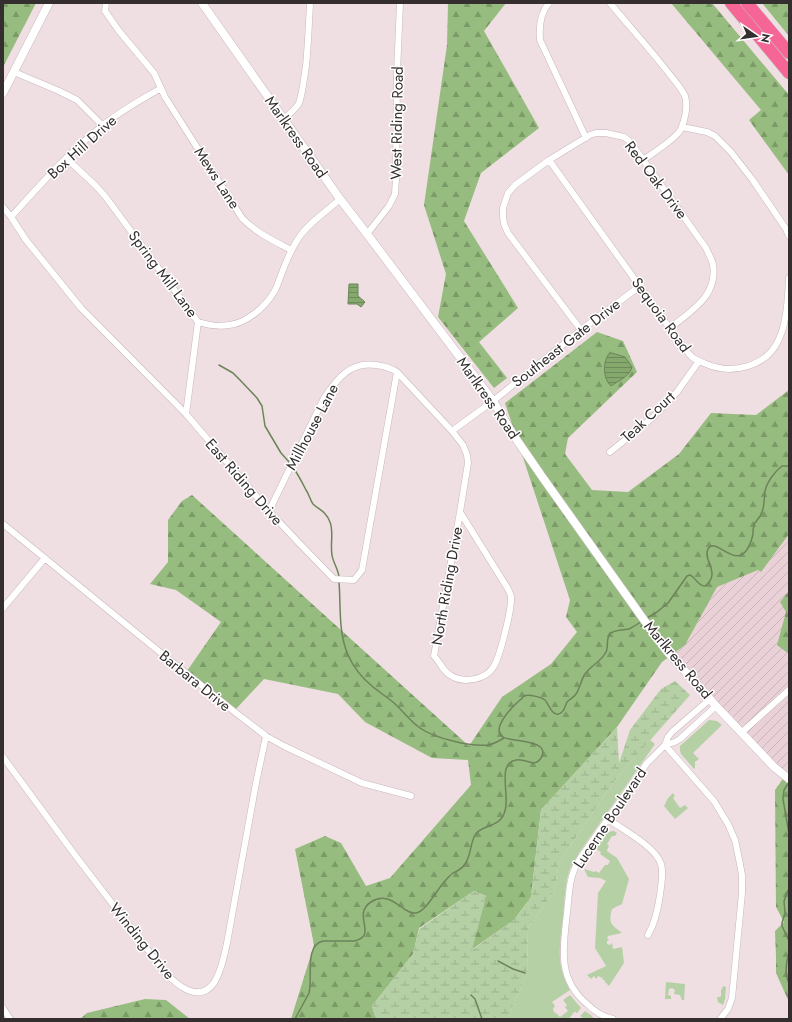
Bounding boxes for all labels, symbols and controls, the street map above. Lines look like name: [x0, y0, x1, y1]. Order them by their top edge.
north arrow: [736, 16, 776, 56]
text: N: [757, 32, 775, 44]
street label: West Riding Road: [385, 66, 409, 180]
street label: Marlkress Road: [259, 91, 333, 183]
street label: Box Hill Drive: [42, 110, 122, 184]
street label: Red Oak Drive: [619, 136, 693, 224]
street label: Mews Lane: [189, 143, 245, 214]
street label: Spring Mill Lane: [123, 226, 203, 322]
street label: Sequoia Road: [626, 273, 696, 357]
street label: Southeast Gate Drive: [507, 293, 625, 393]
street label: Marlkress Road: [451, 352, 525, 444]
street label: Millhouse Lane: [280, 380, 344, 474]
street label: Teak Court: [616, 386, 680, 448]
street label: East Riding Drive: [200, 434, 288, 530]
street label: North Riding Drive: [426, 525, 468, 647]
street label: Marlkress Road: [639, 616, 717, 704]
street label: Barbara Drive: [154, 645, 236, 717]
street label: Lucerne Boulevard: [568, 763, 652, 873]
street label: Winding Drive: [104, 898, 180, 984]

